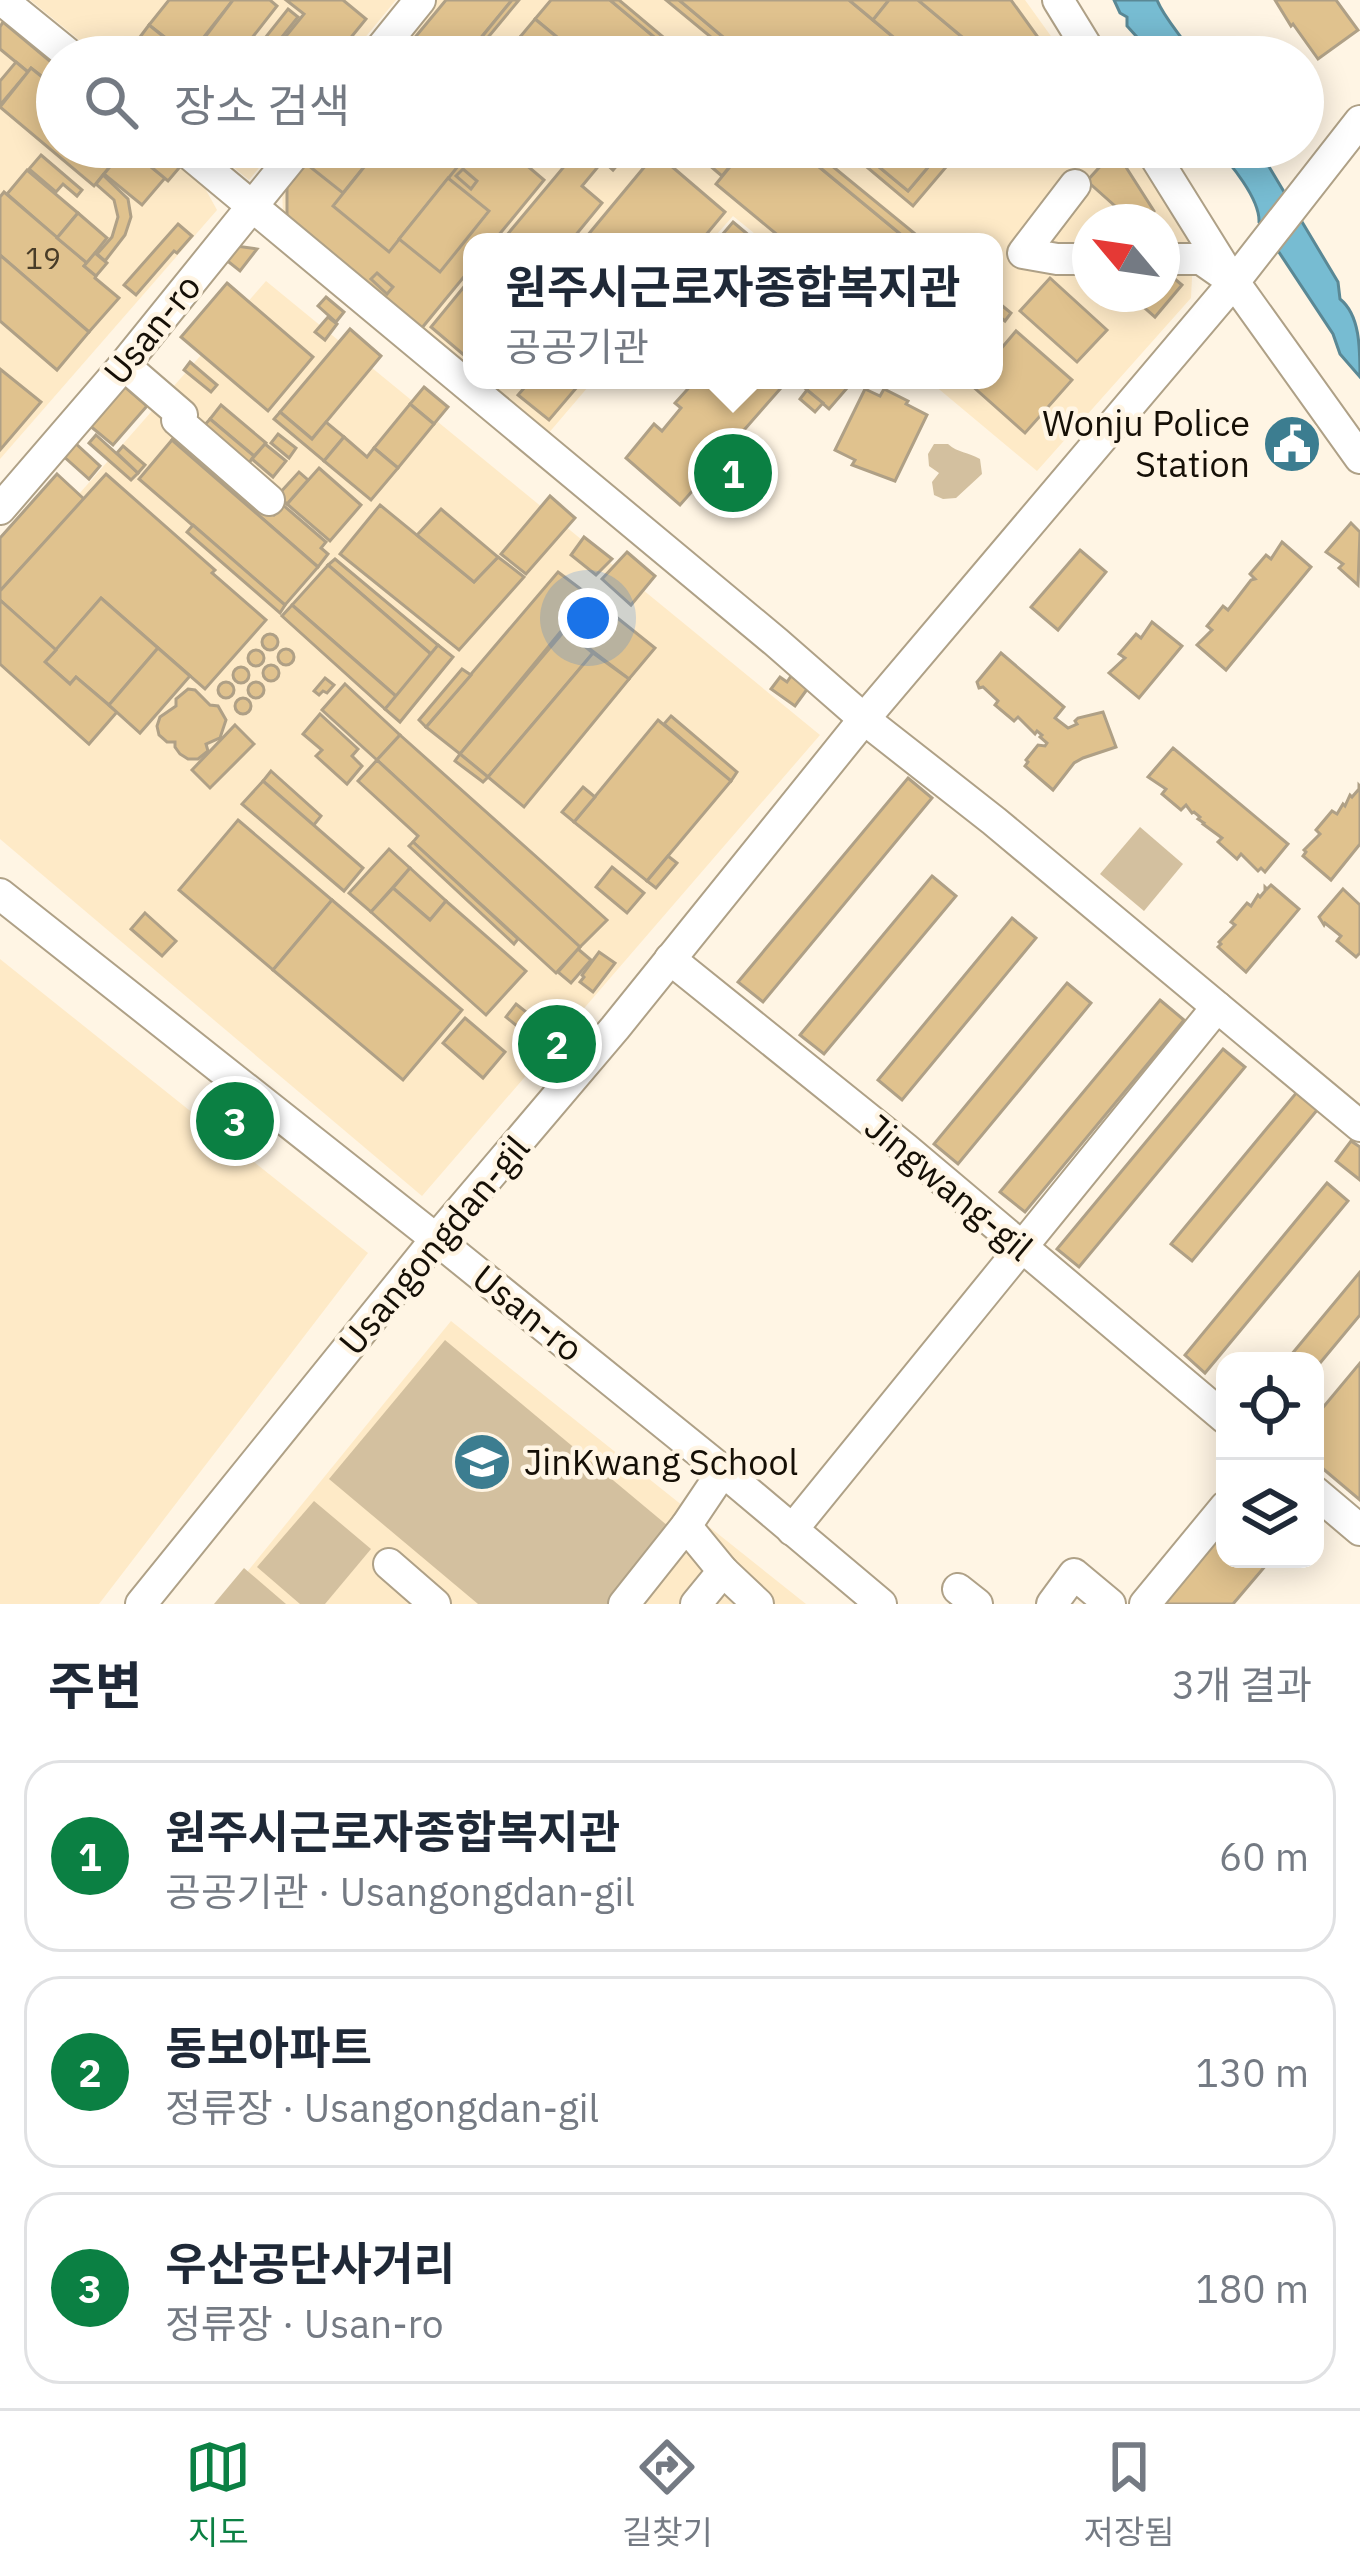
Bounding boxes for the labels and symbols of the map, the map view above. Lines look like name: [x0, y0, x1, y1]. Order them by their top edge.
north arrow: [1072, 204, 1180, 312]
house number: 19: [25, 238, 61, 277]
street label: Usan-ro: [93, 264, 211, 394]
place label: Wonju Police Station: [1042, 399, 1250, 487]
public building icon: Wonju Police Station: [1261, 413, 1323, 475]
pin: 1: [694, 428, 772, 518]
your location: [558, 588, 618, 648]
pin: 2: [518, 999, 596, 1089]
pin: 3: [196, 1076, 274, 1166]
street label: Jingwang-gil: [856, 1103, 1043, 1271]
street label: Usangongdan-gil: [328, 1125, 539, 1364]
street label: Usan-ro: [463, 1254, 593, 1372]
school or university icon: JinKwang School: [451, 1431, 513, 1493]
place label: JinKwang School: [524, 1438, 798, 1485]

